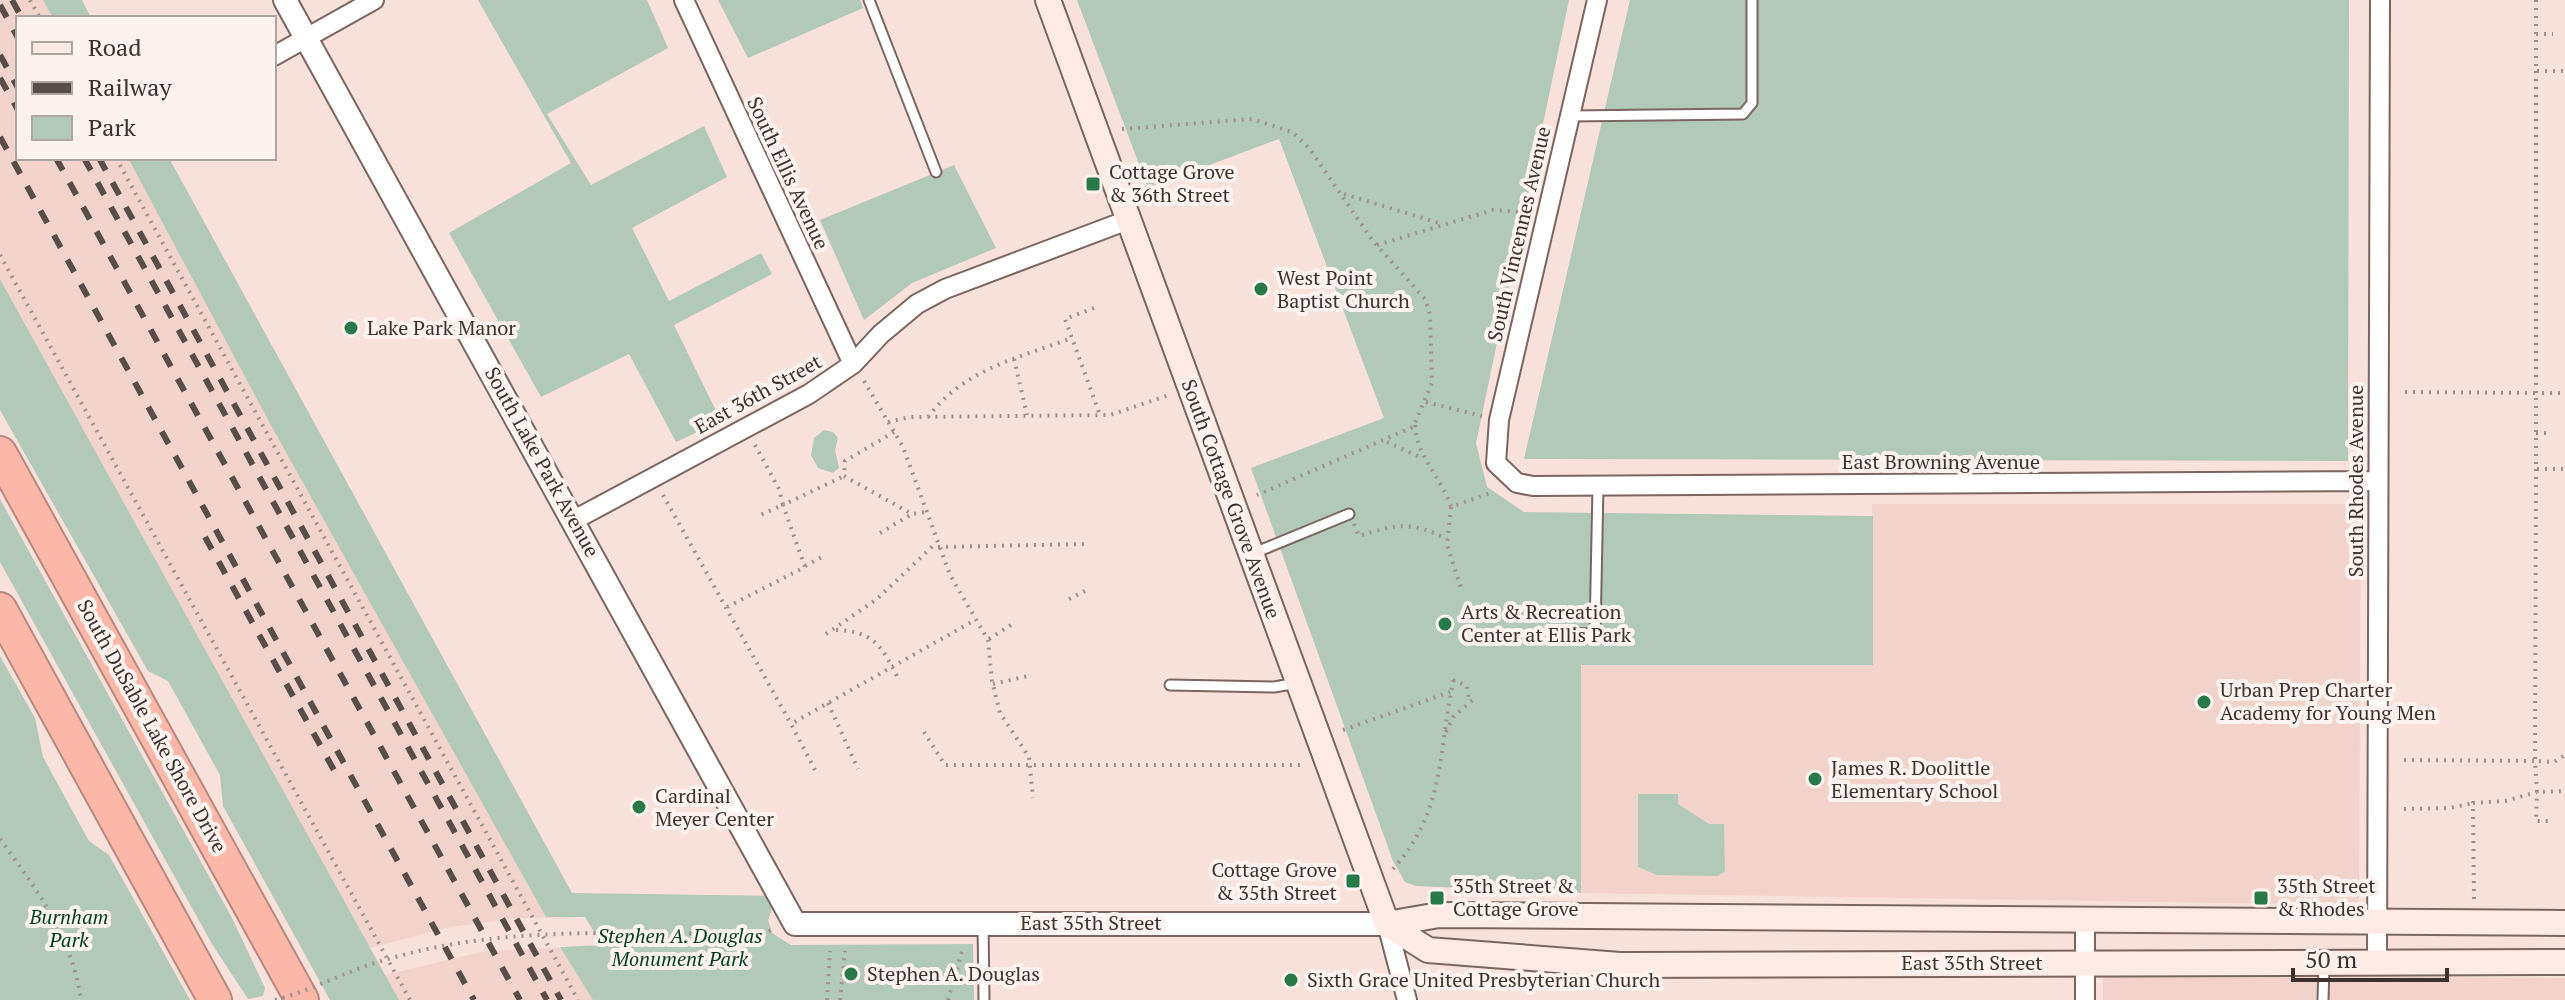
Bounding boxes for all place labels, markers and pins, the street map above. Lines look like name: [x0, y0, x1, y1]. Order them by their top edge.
place label: Cottage Grove & 36th Street: [1109, 158, 1235, 208]
marker: Cottage Grove & 36th Street: [1084, 175, 1102, 193]
place label: West Point Baptist Church: [1277, 264, 1410, 314]
marker: West Point Baptist Church: [1252, 280, 1270, 298]
place label: Lake Park Manor: [367, 314, 516, 341]
marker: Lake Park Manor: [342, 319, 360, 337]
place label: Arts & Recreation Center at Ellis Park: [1461, 598, 1632, 648]
marker: Arts & Recreation Center at Ellis Park: [1436, 615, 1454, 633]
place label: Urban Prep Charter Academy for Young Men: [2220, 676, 2436, 726]
marker: Urban Prep Charter Academy for Young Men: [2195, 693, 2213, 711]
place label: James R. Doolittle Elementary School: [1831, 754, 1998, 804]
marker: James R. Doolittle Elementary School: [1806, 770, 1824, 788]
place label: Cardinal Meyer Center: [655, 782, 774, 832]
marker: Cardinal Meyer Center: [630, 798, 648, 816]
place label: Cottage Grove & 35th Street: [1211, 856, 1338, 906]
marker: Cottage Grove & 35th Street: [1344, 872, 1362, 890]
place label: 35th Street & Cottage Grove: [1453, 872, 1579, 922]
place label: 35th Street & Rhodes: [2277, 872, 2376, 922]
marker: 35th Street & Cottage Grove: [1428, 889, 1446, 907]
marker: 35th Street & Rhodes: [2252, 889, 2270, 907]
place label: Stephen A. Douglas: [867, 960, 1040, 987]
marker: Stephen A. Douglas: [842, 965, 860, 983]
place label: Sixth Grace United Presbyterian Church: [1307, 966, 1660, 993]
marker: Sixth Grace United Presbyterian Church: [1282, 971, 1300, 989]

